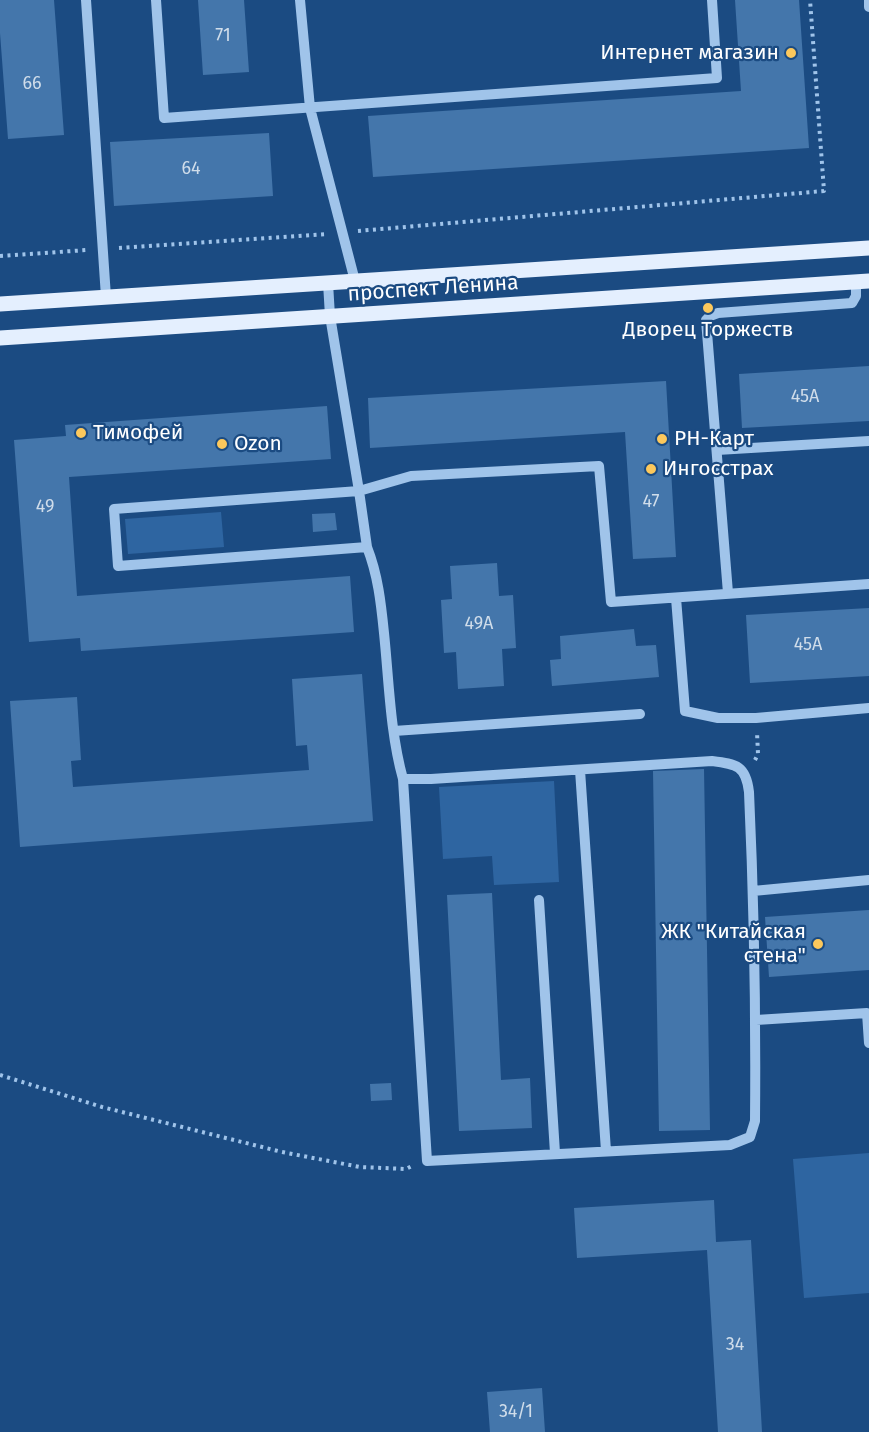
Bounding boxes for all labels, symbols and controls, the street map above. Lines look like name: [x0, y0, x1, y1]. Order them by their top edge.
house number: 71: [215, 25, 231, 47]
place label: Интернет магазин: [600, 40, 779, 66]
marker: Интернет магазин: [784, 46, 798, 60]
house number: 66: [22, 73, 42, 95]
house number: 64: [181, 158, 201, 180]
street label: проспект Ленина: [347, 270, 519, 308]
marker: Дворец Торжеств: [701, 301, 715, 315]
place label: Дворец Торжеств: [623, 317, 793, 343]
house number: 45А: [791, 386, 819, 408]
place label: Тимофей: [93, 420, 183, 446]
marker: Тимофей: [74, 426, 88, 440]
place label: РН-Карт: [674, 426, 754, 452]
place label: Ozon: [234, 431, 282, 457]
marker: РН-Карт: [655, 432, 669, 446]
marker: Ozon: [215, 437, 229, 451]
place label: Ингосстрах: [663, 456, 774, 482]
marker: Ингосстрах: [644, 462, 658, 476]
house number: 47: [642, 491, 660, 513]
house number: 49: [36, 496, 54, 518]
house number: 49А: [465, 613, 493, 635]
house number: 45А: [794, 634, 822, 656]
place label: ЖК "Китайская стена": [661, 919, 806, 969]
marker: ЖК "Китайская стена": [811, 937, 825, 951]
house number: 34: [726, 1334, 744, 1356]
house number: 34/1: [499, 1401, 533, 1423]

